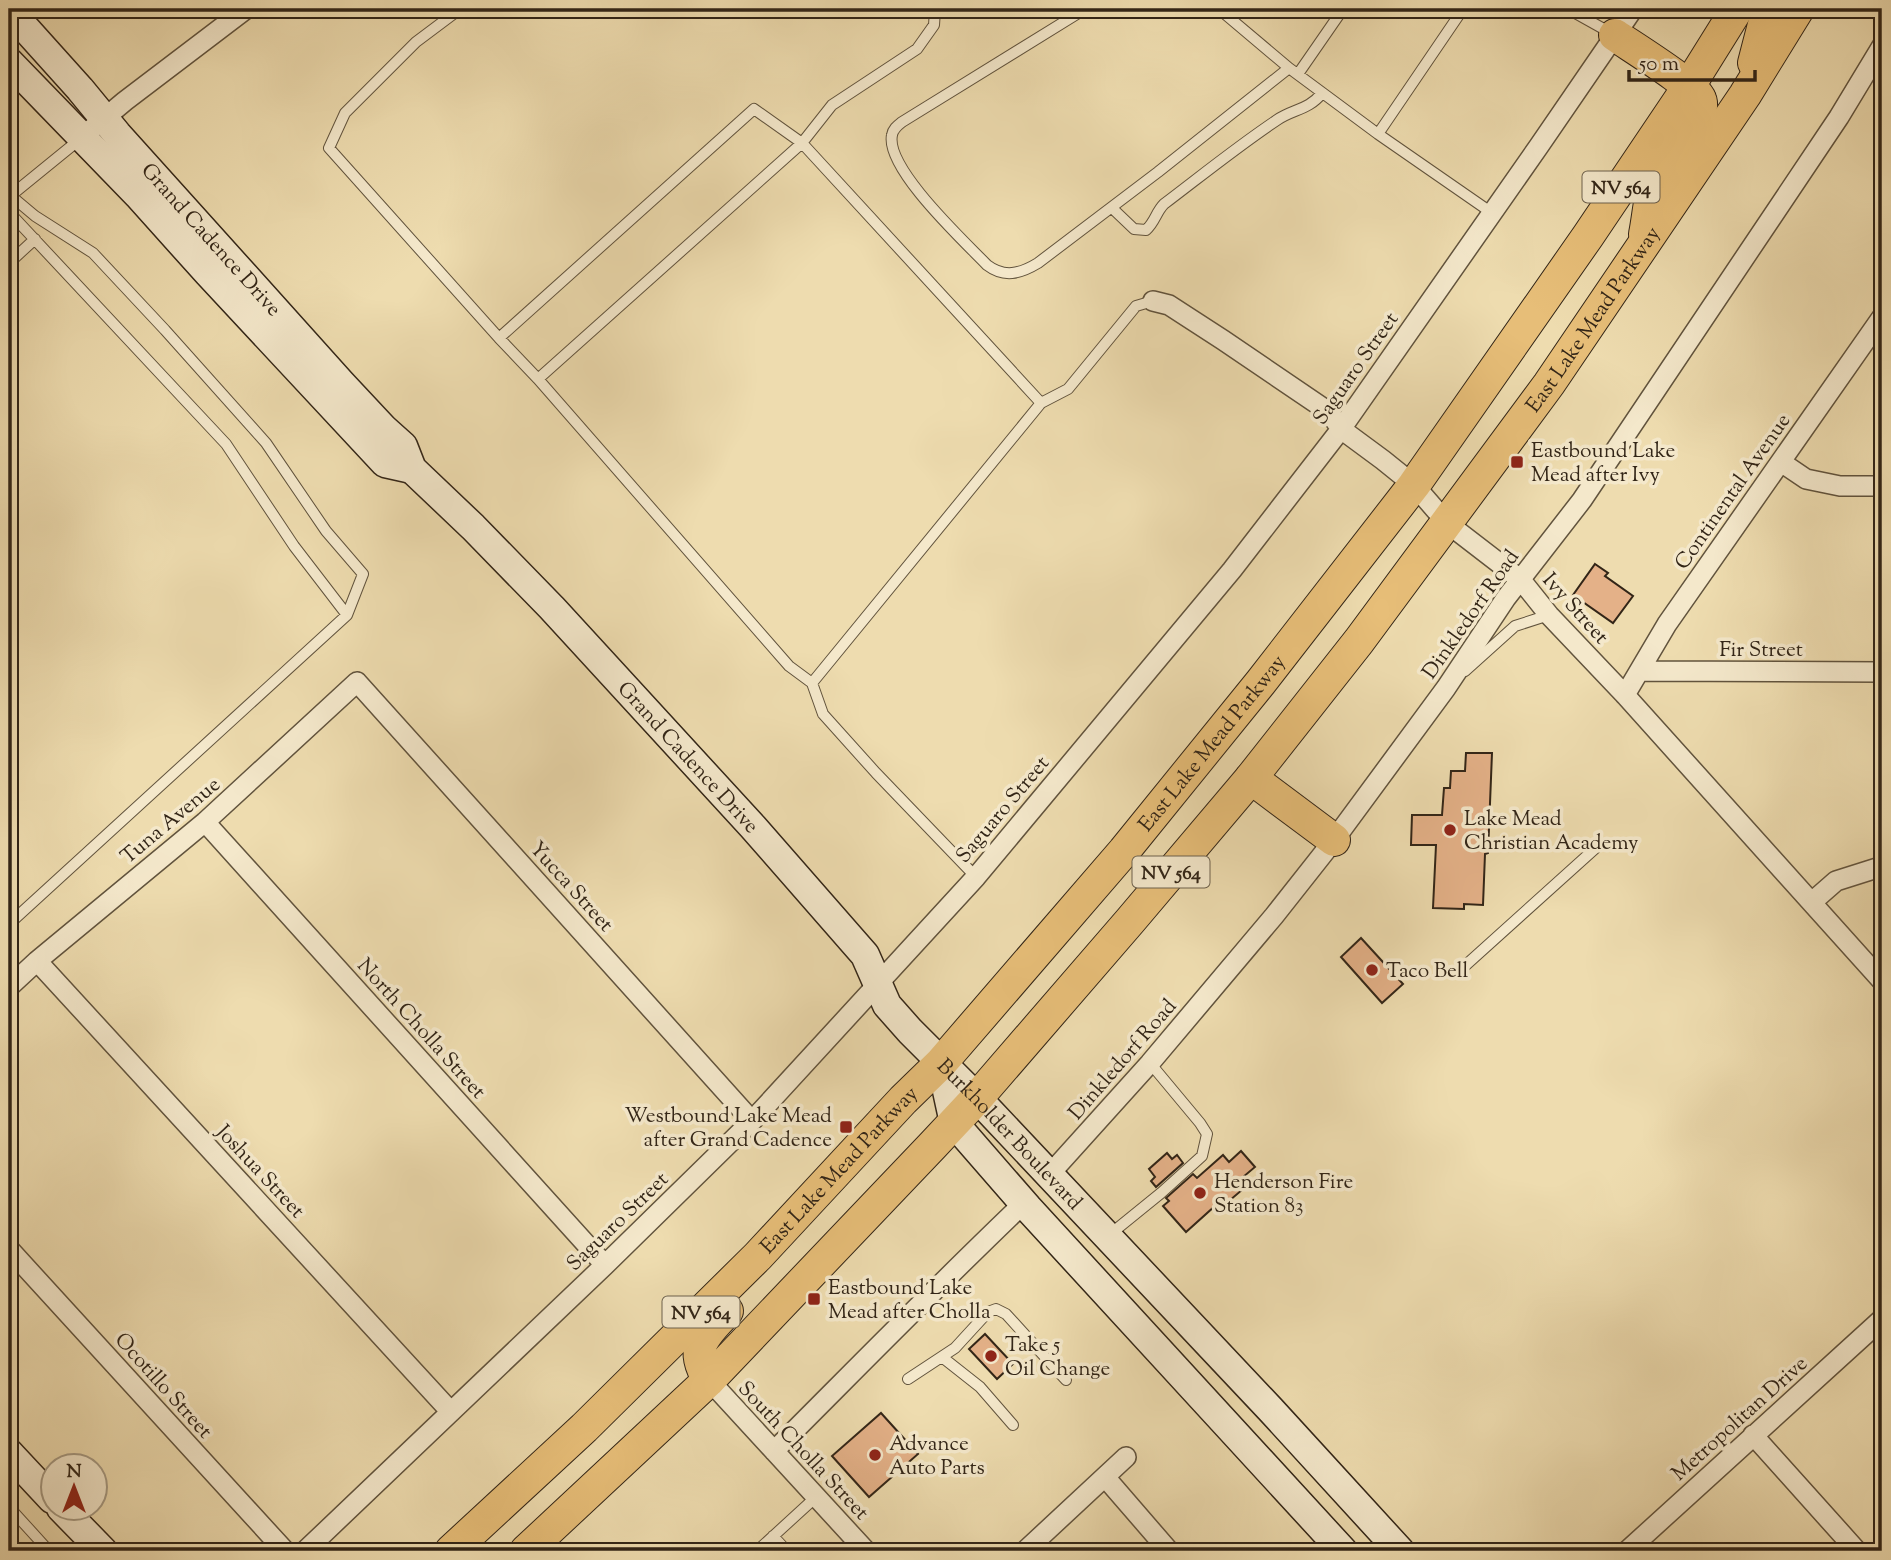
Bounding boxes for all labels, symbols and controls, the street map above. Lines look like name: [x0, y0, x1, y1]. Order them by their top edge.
scale bar: [1629, 38, 1755, 82]
text: 50 m: [1638, 50, 1679, 80]
street label: Grand Cadence Drive: [133, 157, 287, 324]
road number: NV 564: [1582, 172, 1660, 202]
street label: East Lake Mead Parkway: [1520, 221, 1669, 420]
street label: Saguaro Street: [1307, 307, 1407, 432]
street label: Continental Avenue: [1668, 408, 1799, 576]
place label: Eastbound Lake Mead after Ivy: [1531, 437, 1675, 491]
marker: Eastbound Lake Mead after Ivy: [1509, 454, 1525, 470]
street label: Dinkledorf Road: [1416, 544, 1528, 686]
street label: Ivy Street: [1534, 567, 1615, 652]
street label: Fir Street: [1719, 636, 1803, 666]
street label: East Lake Mead Parkway: [1132, 649, 1294, 839]
street label: Grand Cadence Drive: [609, 675, 765, 841]
street label: Saguaro Street: [950, 750, 1057, 870]
street label: Tuna Avenue: [115, 771, 228, 872]
place label: Lake Mead Christian Academy: [1464, 805, 1639, 859]
marker: Lake Mead Christian Academy: [1442, 822, 1458, 838]
street label: Yucca Street: [522, 835, 619, 939]
road number: NV 564: [1132, 856, 1210, 888]
street label: North Cholla Street: [349, 952, 492, 1106]
place label: Taco Bell: [1386, 957, 1469, 987]
marker: Taco Bell: [1364, 962, 1380, 978]
street label: Dinkledorf Road: [1062, 993, 1185, 1127]
street label: Burkholder Boulevard: [929, 1053, 1088, 1218]
street label: East Lake Mead Parkway: [754, 1080, 926, 1262]
place label: Westbound Lake Mead after Grand Cadence: [624, 1102, 832, 1156]
street label: Joshua Street: [208, 1118, 311, 1226]
marker: Westbound Lake Mead after Grand Cadence: [838, 1119, 854, 1135]
street label: Saguaro Street: [561, 1166, 676, 1279]
place label: Henderson Fire Station 83: [1214, 1168, 1353, 1222]
marker: Henderson Fire Station 83: [1192, 1185, 1208, 1201]
place label: Eastbound Lake Mead after Cholla: [828, 1274, 991, 1328]
marker: Eastbound Lake Mead after Cholla: [806, 1291, 822, 1307]
road number: NV 564: [662, 1296, 740, 1328]
street label: Ocotillo Street: [107, 1327, 218, 1446]
place label: Take 5 Oil Change: [1005, 1331, 1110, 1385]
marker: Take 5 Oil Change: [983, 1348, 999, 1364]
street label: Metropolitan Drive: [1666, 1350, 1815, 1489]
street label: South Cholla Street: [730, 1375, 875, 1528]
place label: Advance Auto Parts: [889, 1430, 985, 1484]
marker: Advance Auto Parts: [867, 1447, 883, 1463]
north arrow: [38, 1452, 108, 1522]
text: N: [66, 1459, 82, 1486]

